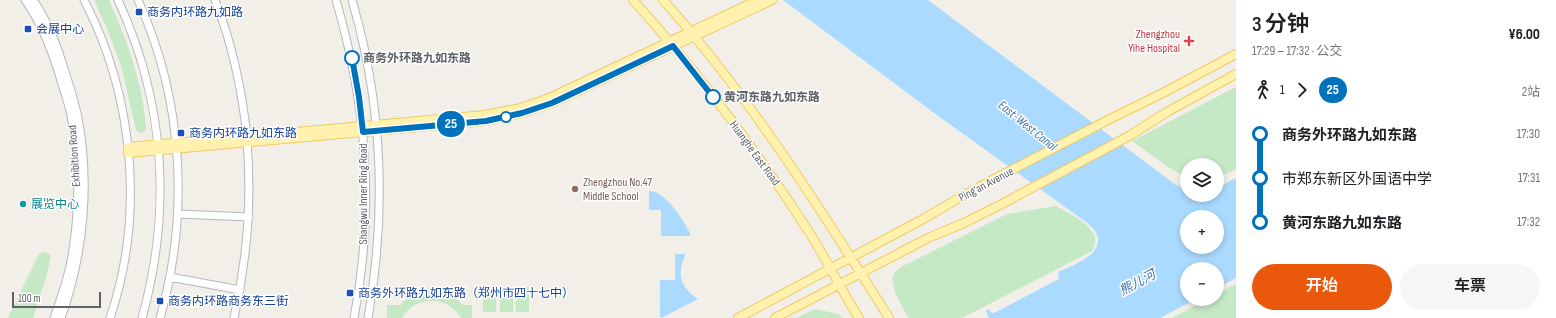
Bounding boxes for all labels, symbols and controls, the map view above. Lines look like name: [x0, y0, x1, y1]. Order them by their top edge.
place label: 商务内环路九如路: [147, 5, 243, 20]
marker: 商务内环路九如路: [134, 7, 144, 17]
text: 3 分钟: [1252, 11, 1309, 38]
place label: 会展中心: [36, 22, 84, 37]
marker: 会展中心: [23, 24, 33, 34]
text: ¥6.00: [1508, 25, 1540, 44]
place label: Zhengzhou Yihe Hospital: [1128, 27, 1180, 56]
marker: Zhengzhou Yihe Hospital: [1183, 35, 1195, 47]
text: 17:29 – 17:32 · 公交: [1252, 43, 1342, 59]
marker: 商务外环路九如东路: [344, 50, 360, 66]
place label: 商务外环路九如东路: [363, 51, 471, 66]
icon: walk: [1252, 79, 1274, 101]
icon: forward: [1291, 79, 1313, 101]
text: 25: [1327, 81, 1339, 98]
text: 1: [1280, 82, 1285, 98]
text: 2站: [1522, 84, 1540, 100]
marker: 黄河东路九如东路: [705, 89, 721, 105]
place label: 黄河东路九如东路: [724, 90, 820, 105]
water label: East-West Canal: [995, 97, 1061, 155]
line badge: 25: [433, 111, 469, 137]
unlabelled marker: [500, 111, 512, 123]
text: 25: [445, 115, 457, 132]
street label: Huanghe East Road: [726, 118, 783, 189]
street label: Exhibition Road: [65, 125, 84, 187]
place label: 商务内环路九如东路: [189, 126, 297, 141]
text: 商务外环路九如东路: [1282, 126, 1417, 145]
text: 17:30: [1517, 126, 1540, 142]
marker: 商务内环路九如东路: [176, 128, 186, 138]
street label: Shangwu Inner Ring Road: [356, 144, 371, 244]
map controls: [1180, 158, 1224, 306]
button: layers: [1180, 158, 1224, 202]
street label: Ping'an Avenue: [956, 164, 1016, 205]
text: 市郑东新区外国语中学: [1282, 170, 1432, 189]
text: 17:31: [1518, 170, 1540, 186]
place label: Zhengzhou No.47 Middle School: [583, 175, 652, 204]
marker: Zhengzhou No.47 Middle School: [570, 184, 580, 194]
place label: 展览中心: [31, 197, 79, 212]
marker: 展览中心: [18, 199, 28, 209]
button: +: [1180, 210, 1224, 254]
text: 黄河东路九如东路: [1282, 214, 1402, 233]
text: 17:32: [1517, 214, 1540, 230]
button: −: [1180, 262, 1224, 306]
button: 开始: [1252, 264, 1392, 310]
button: 车票: [1400, 264, 1540, 310]
water label: 熊儿河: [1116, 265, 1161, 299]
place label: 商务外环路九如东路（郑州市四十七中）: [358, 286, 574, 301]
marker: 商务外环路九如东路（郑州市四十七中）: [345, 288, 355, 298]
scale bar: [12, 290, 101, 309]
text: 100 m: [18, 292, 40, 305]
place label: 商务内环路商务东三街: [168, 294, 288, 309]
marker: 商务内环路商务东三街: [155, 296, 165, 306]

